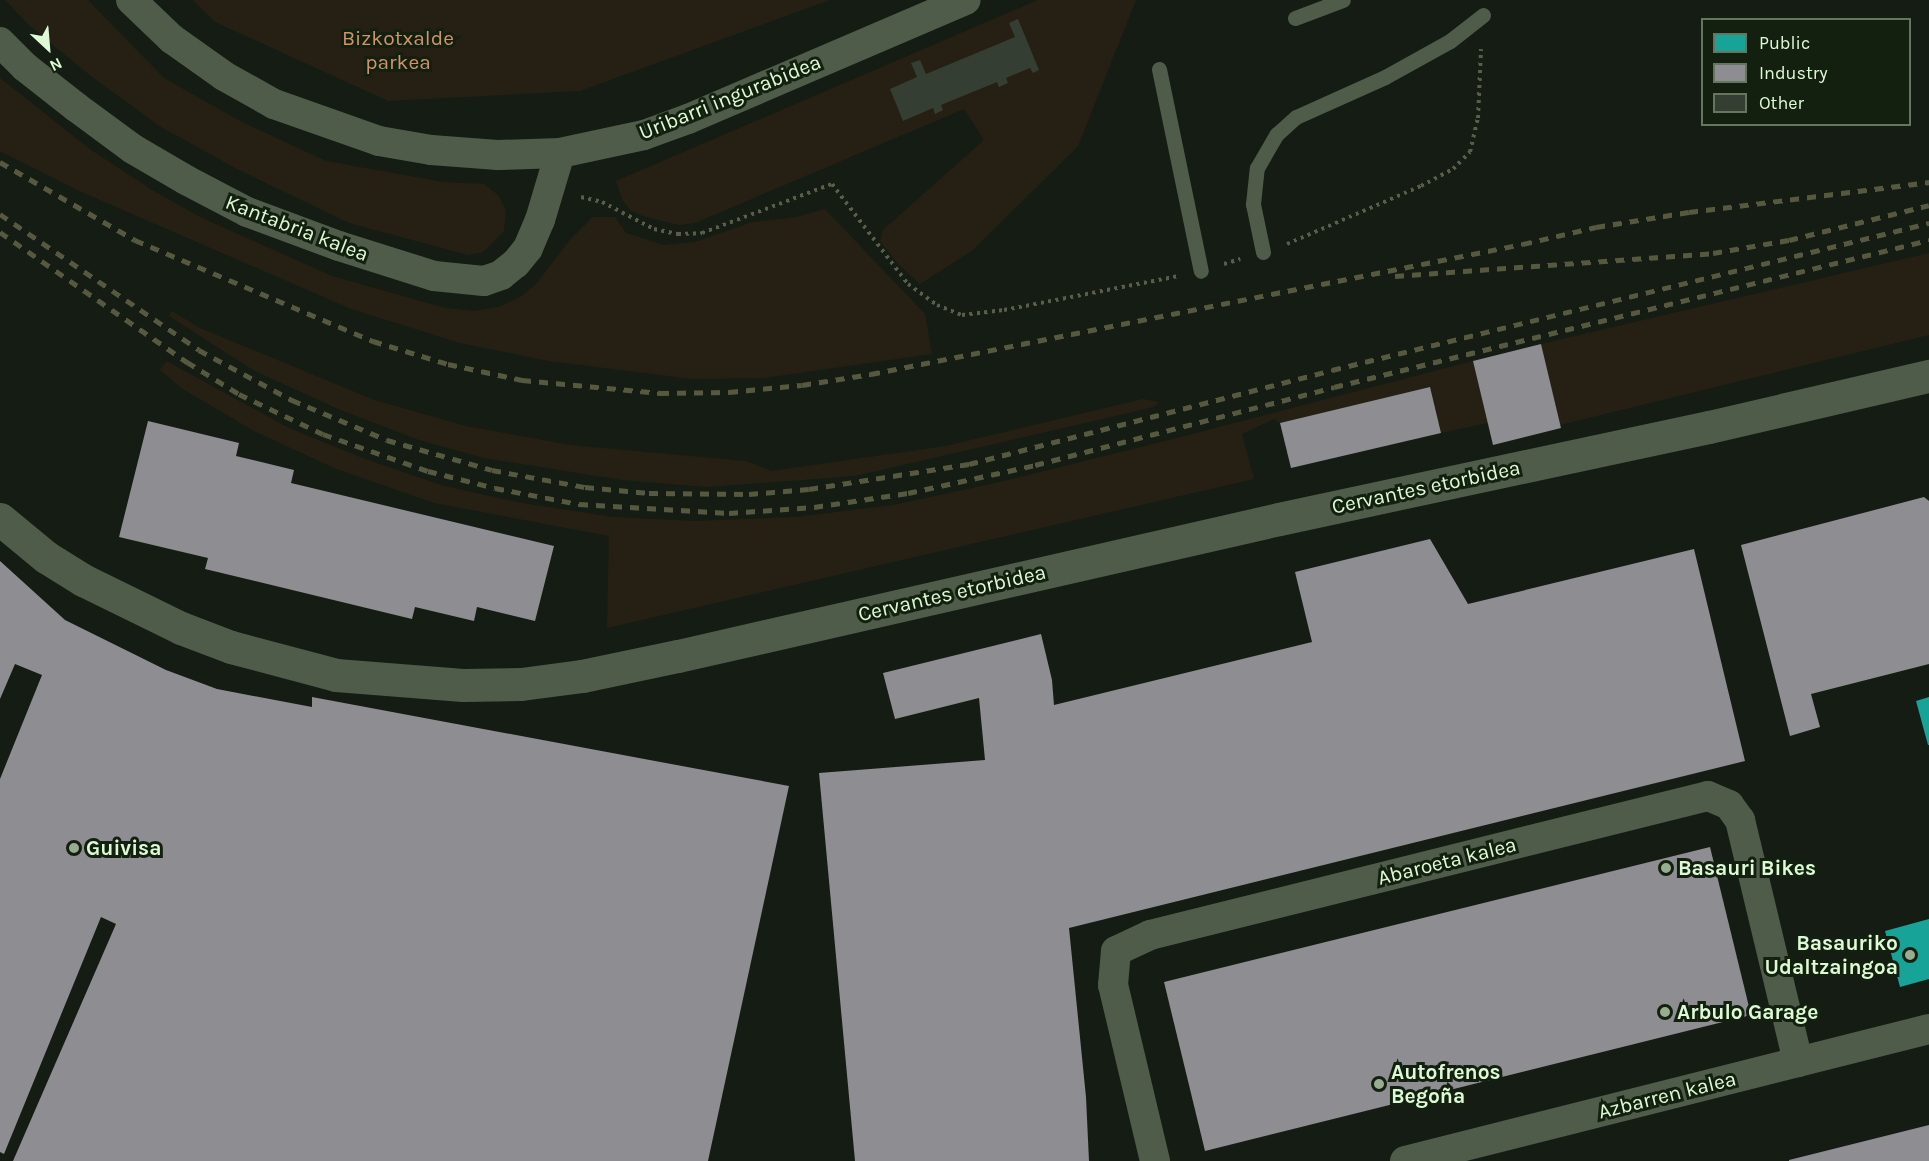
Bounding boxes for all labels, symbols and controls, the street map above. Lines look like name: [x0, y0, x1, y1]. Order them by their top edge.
north arrow: [18, 18, 78, 78]
legend: [1701, 18, 1911, 126]
park label: Bizkotxalde parkea: [342, 25, 454, 75]
text: Public: [1759, 32, 1810, 54]
street label: Uribarri ingurabidea: [635, 49, 825, 145]
text: N: [47, 54, 65, 76]
text: Industry: [1759, 62, 1828, 84]
text: Other: [1759, 92, 1804, 114]
street label: Kantabria kalea: [222, 189, 372, 267]
street label: Cervantes etorbidea: [1329, 455, 1523, 519]
street label: Cervantes etorbidea: [856, 559, 1048, 627]
street label: Abaroeta kalea: [1375, 832, 1519, 890]
place label: Guivisa: [86, 835, 161, 861]
marker: Guivisa: [67, 841, 81, 855]
place label: Basauri Bikes: [1678, 855, 1816, 881]
marker: Basauri Bikes: [1659, 861, 1673, 875]
place label: Basauriko Udaltzaingoa: [1765, 930, 1898, 980]
marker: Basauriko Udaltzaingoa: [1903, 948, 1917, 962]
place label: Arbulo Garage: [1677, 999, 1818, 1025]
marker: Arbulo Garage: [1658, 1005, 1672, 1019]
place label: Autofrenos Begoña: [1391, 1059, 1501, 1109]
street label: Azbarren kalea: [1595, 1066, 1739, 1124]
marker: Autofrenos Begoña: [1372, 1077, 1386, 1091]

